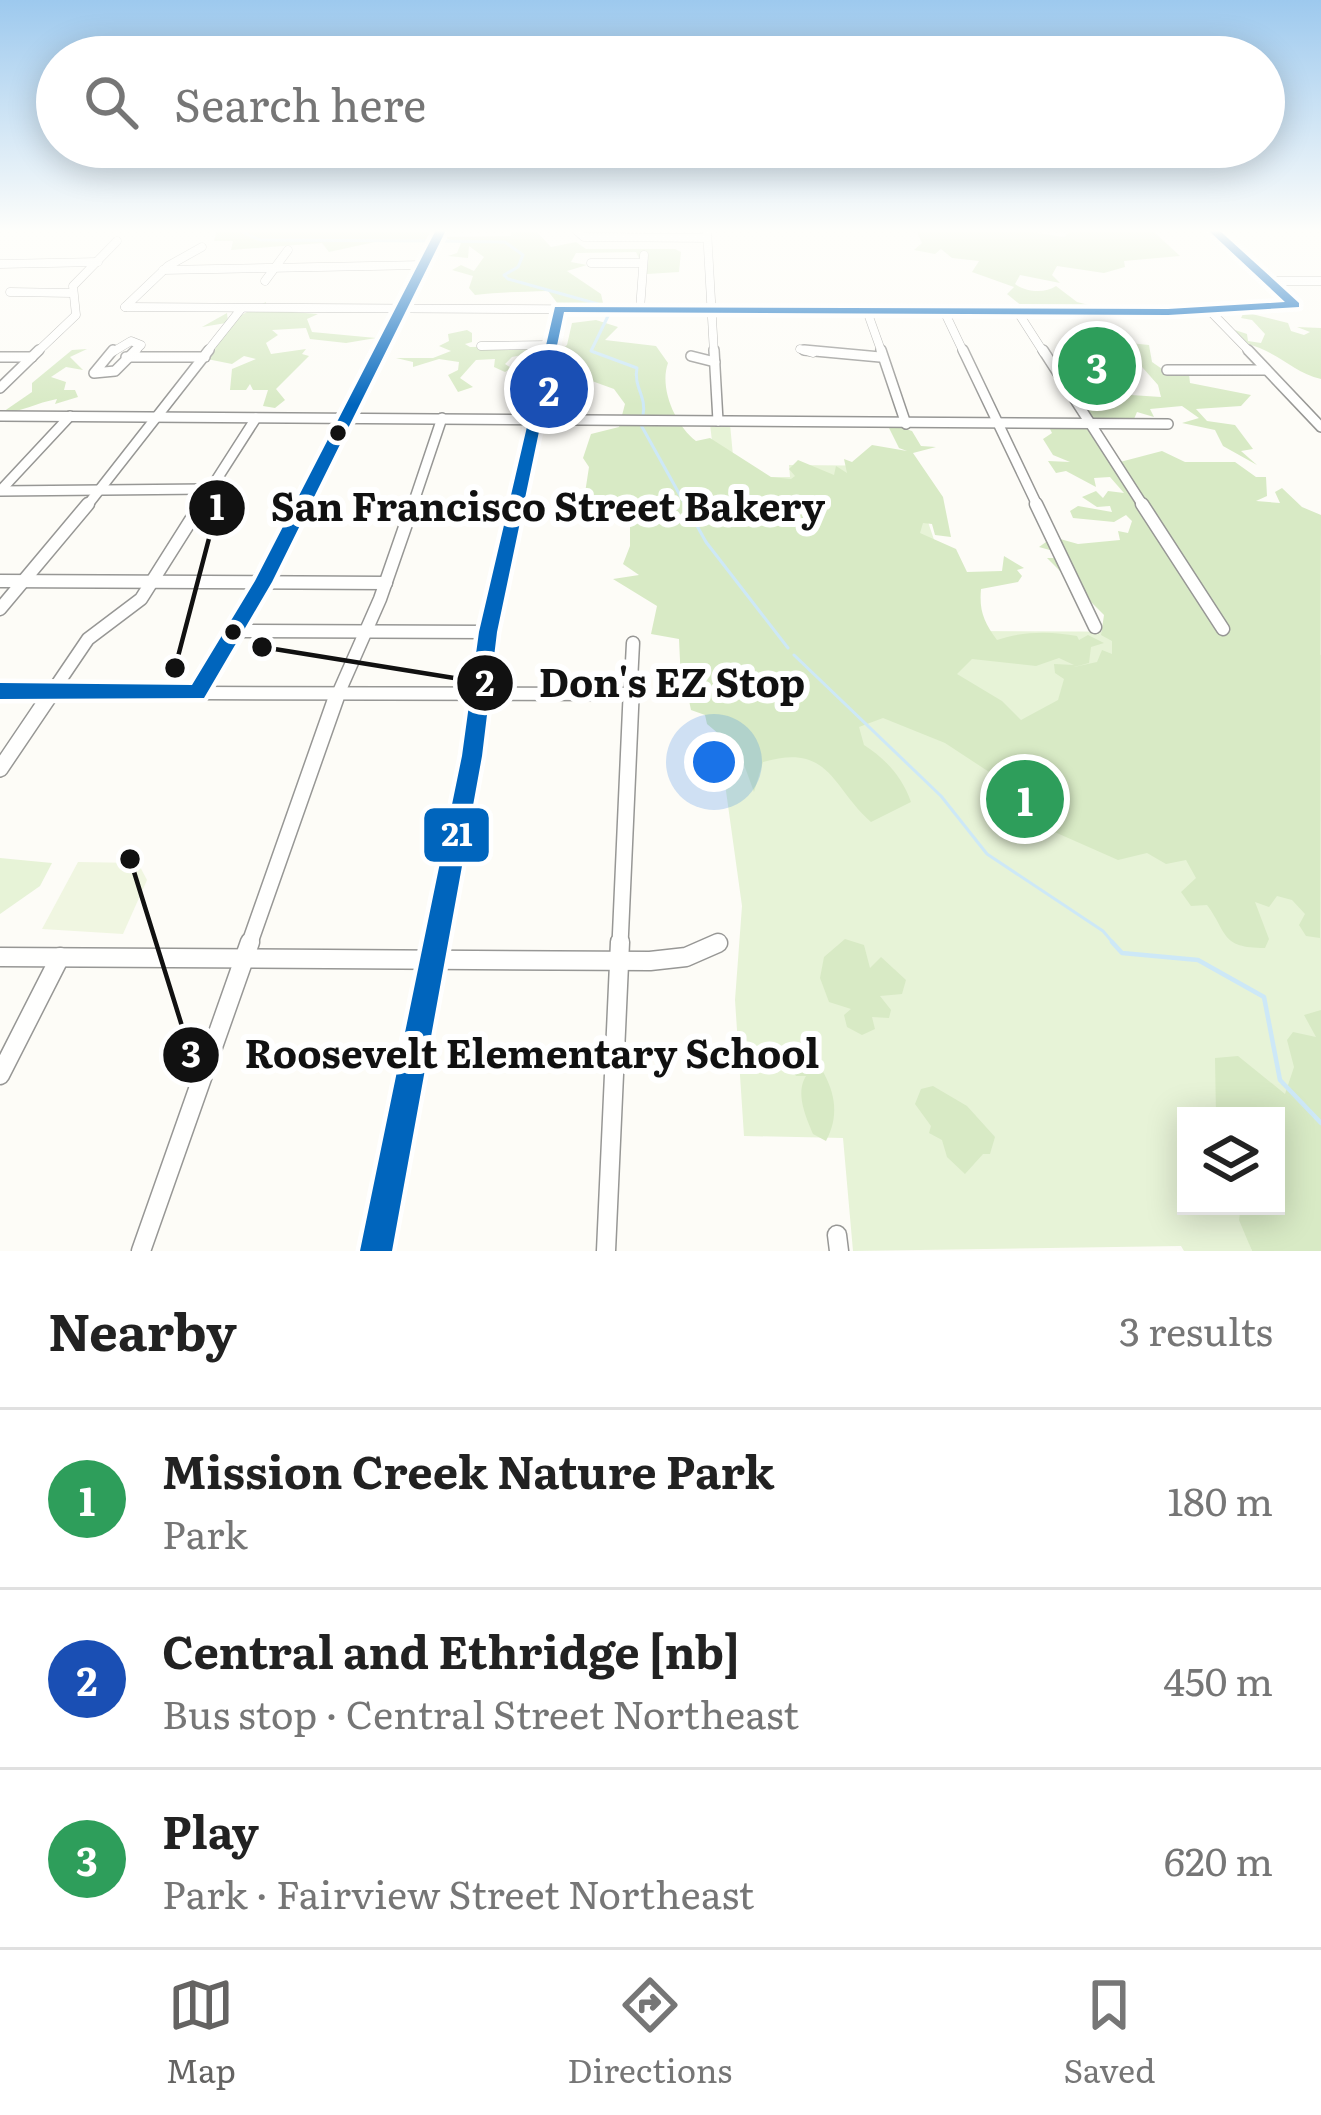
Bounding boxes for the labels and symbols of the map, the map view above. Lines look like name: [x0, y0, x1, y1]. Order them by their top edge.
pin: 3: [1058, 321, 1136, 411]
pin: 2: [510, 344, 588, 434]
unlabelled marker: [327, 422, 349, 444]
callout: San Francisco Street Bakery: [187, 470, 849, 545]
text: San Francisco Street Bakery: [271, 475, 825, 533]
text: 1: [210, 478, 225, 531]
unlabelled marker: [222, 621, 244, 643]
callout: Don's EZ Stop: [455, 646, 829, 721]
text: Don's EZ Stop: [539, 651, 805, 709]
text: 2: [475, 654, 495, 707]
your location: [684, 732, 744, 792]
pin: 1: [986, 754, 1064, 844]
line badge: 21: [422, 806, 491, 864]
text: 21: [441, 807, 473, 856]
callout: Roosevelt Elementary School: [161, 1017, 843, 1092]
text: Roosevelt Elementary School: [245, 1022, 819, 1080]
text: 3: [181, 1025, 201, 1078]

